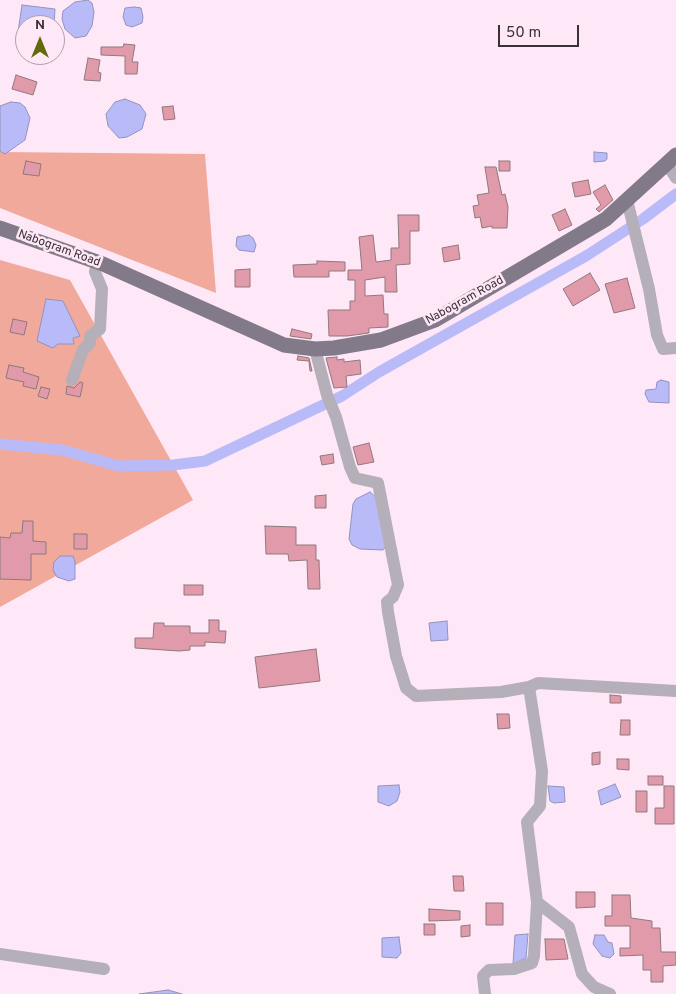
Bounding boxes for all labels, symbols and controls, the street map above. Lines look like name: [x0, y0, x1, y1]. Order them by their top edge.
north arrow: [15, 15, 65, 65]
scale bar: [501, 15, 582, 47]
text: N: [35, 17, 45, 34]
text: 50 m: [506, 24, 541, 43]
street label: Nabogram Road: [16, 227, 102, 271]
street label: Nabogram Road: [424, 274, 506, 328]

